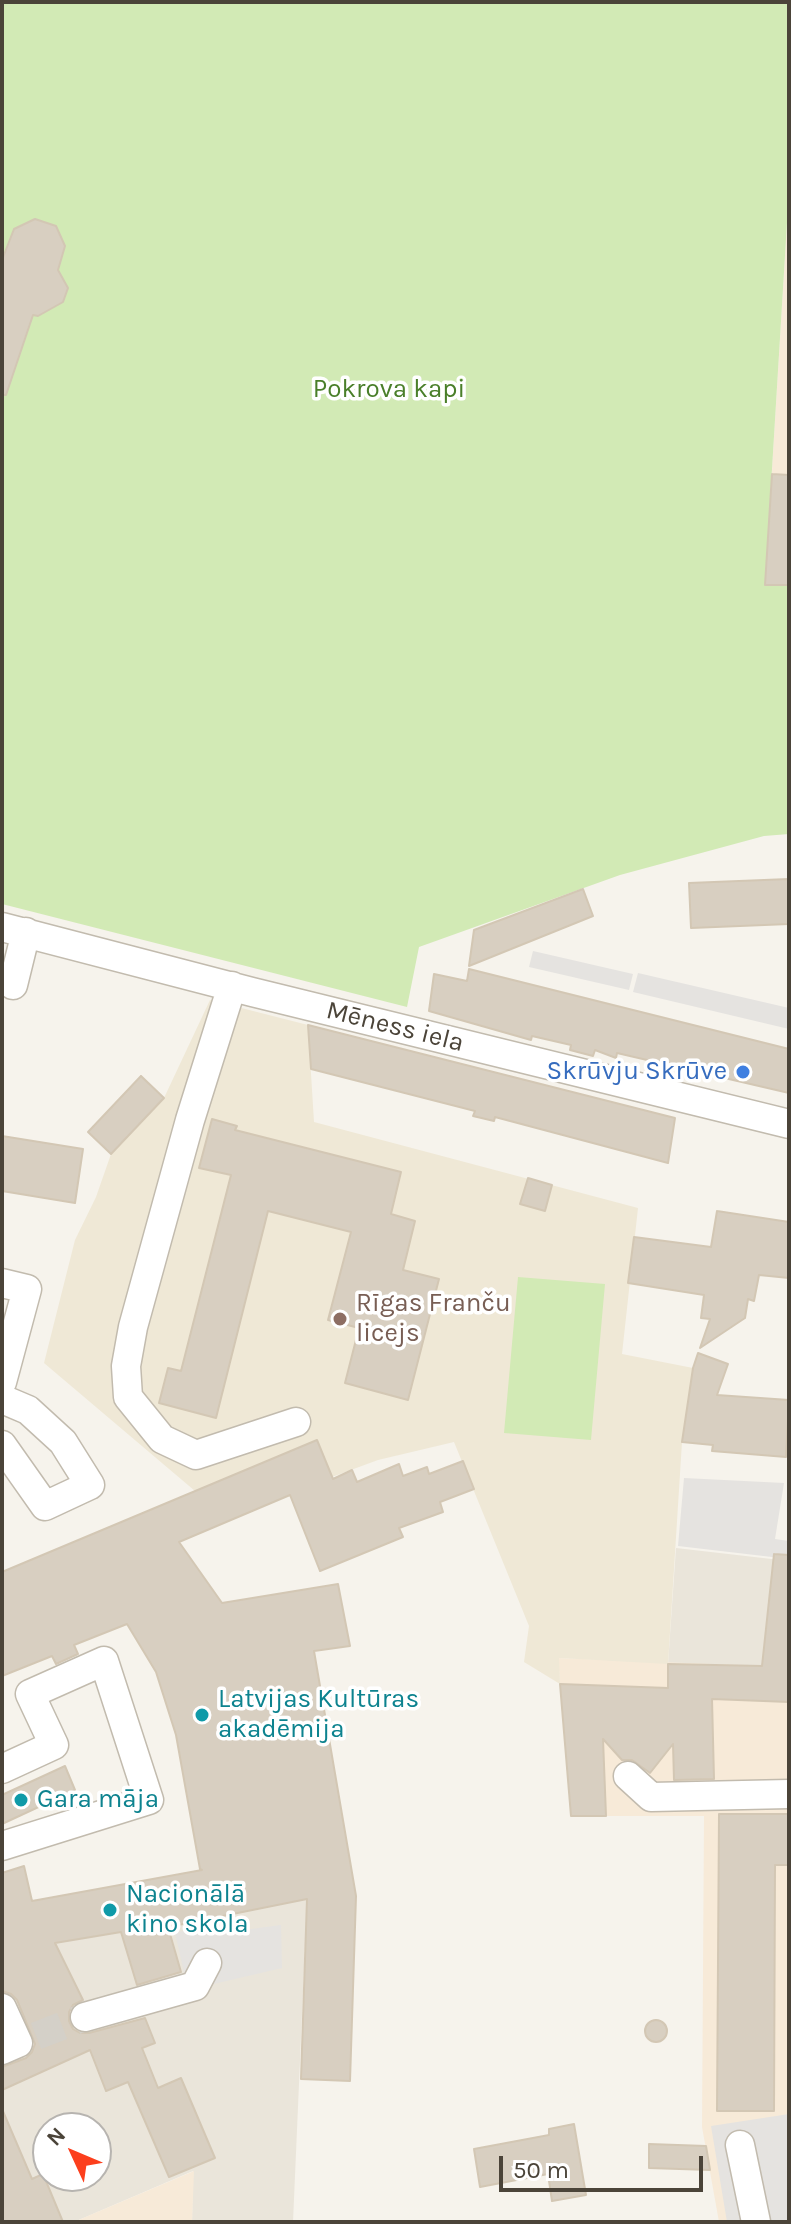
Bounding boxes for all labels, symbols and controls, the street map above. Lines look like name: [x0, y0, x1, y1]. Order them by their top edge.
park label: Pokrova kapi: [313, 374, 465, 406]
street label: Mēness iela: [323, 995, 467, 1059]
place label: Skrūvju Skrūve: [546, 1056, 727, 1088]
marker: Skrūvju Skrūve: [734, 1063, 752, 1081]
place label: Rīgas Franču licejs: [356, 1288, 511, 1350]
marker: Rīgas Franču licejs: [331, 1310, 349, 1328]
place label: Latvijas Kultūras akadēmija: [218, 1684, 419, 1746]
marker: Latvijas Kultūras akadēmija: [193, 1706, 211, 1724]
place label: Gara māja: [37, 1784, 159, 1816]
marker: Gara māja: [12, 1791, 30, 1809]
place label: Nacionālā kino skola: [126, 1879, 249, 1940]
marker: Nacionālā kino skola: [101, 1901, 119, 1919]
north arrow: [32, 2112, 112, 2192]
text: N: [41, 2122, 71, 2151]
scale bar: [503, 2140, 707, 2190]
text: 50 m: [513, 2156, 569, 2184]

